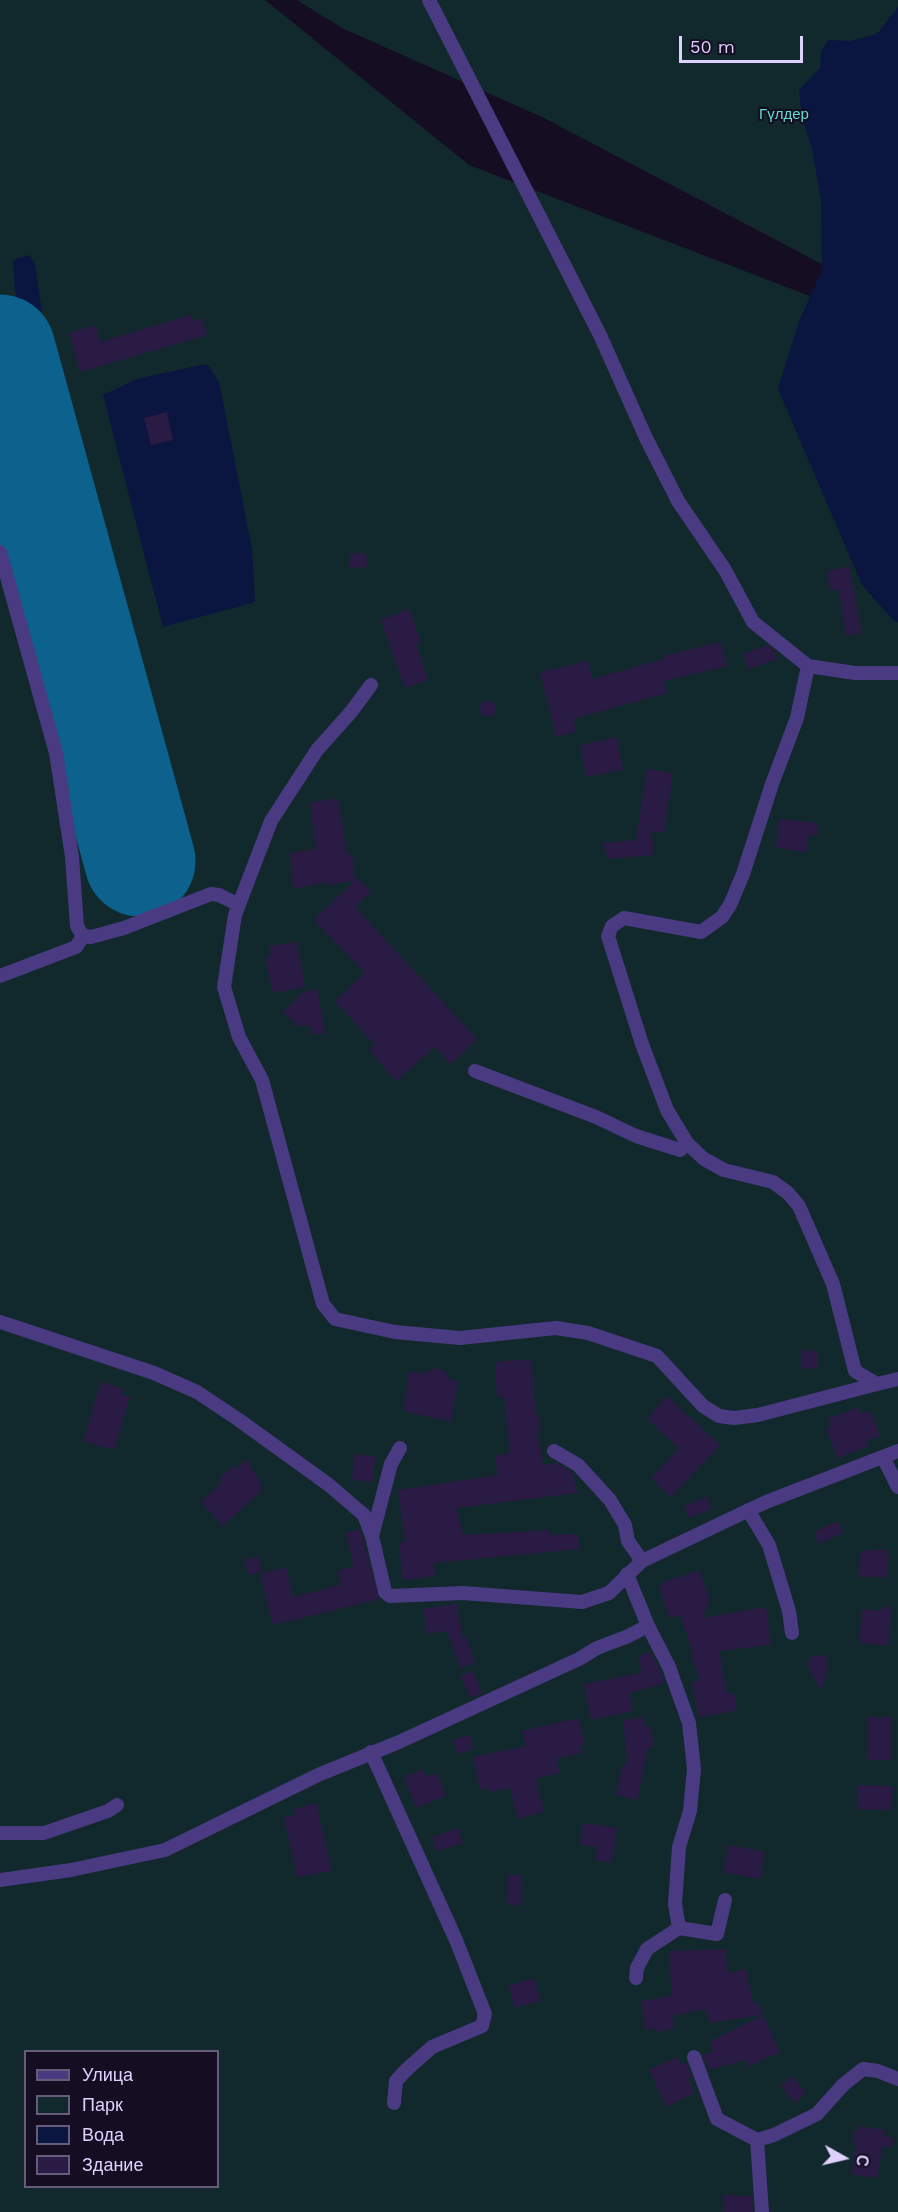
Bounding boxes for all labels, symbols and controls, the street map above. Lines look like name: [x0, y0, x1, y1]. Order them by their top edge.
scale bar: [682, 24, 806, 62]
text: 50 m: [690, 36, 735, 57]
park label: Гүлдер: [759, 106, 809, 124]
legend: [24, 2050, 219, 2188]
text: Улица: [82, 2064, 133, 2085]
text: Парк: [82, 2094, 123, 2115]
text: Вода: [82, 2124, 124, 2145]
north arrow: [814, 2128, 874, 2188]
text: Здание: [82, 2154, 143, 2175]
text: С: [852, 2154, 873, 2168]

